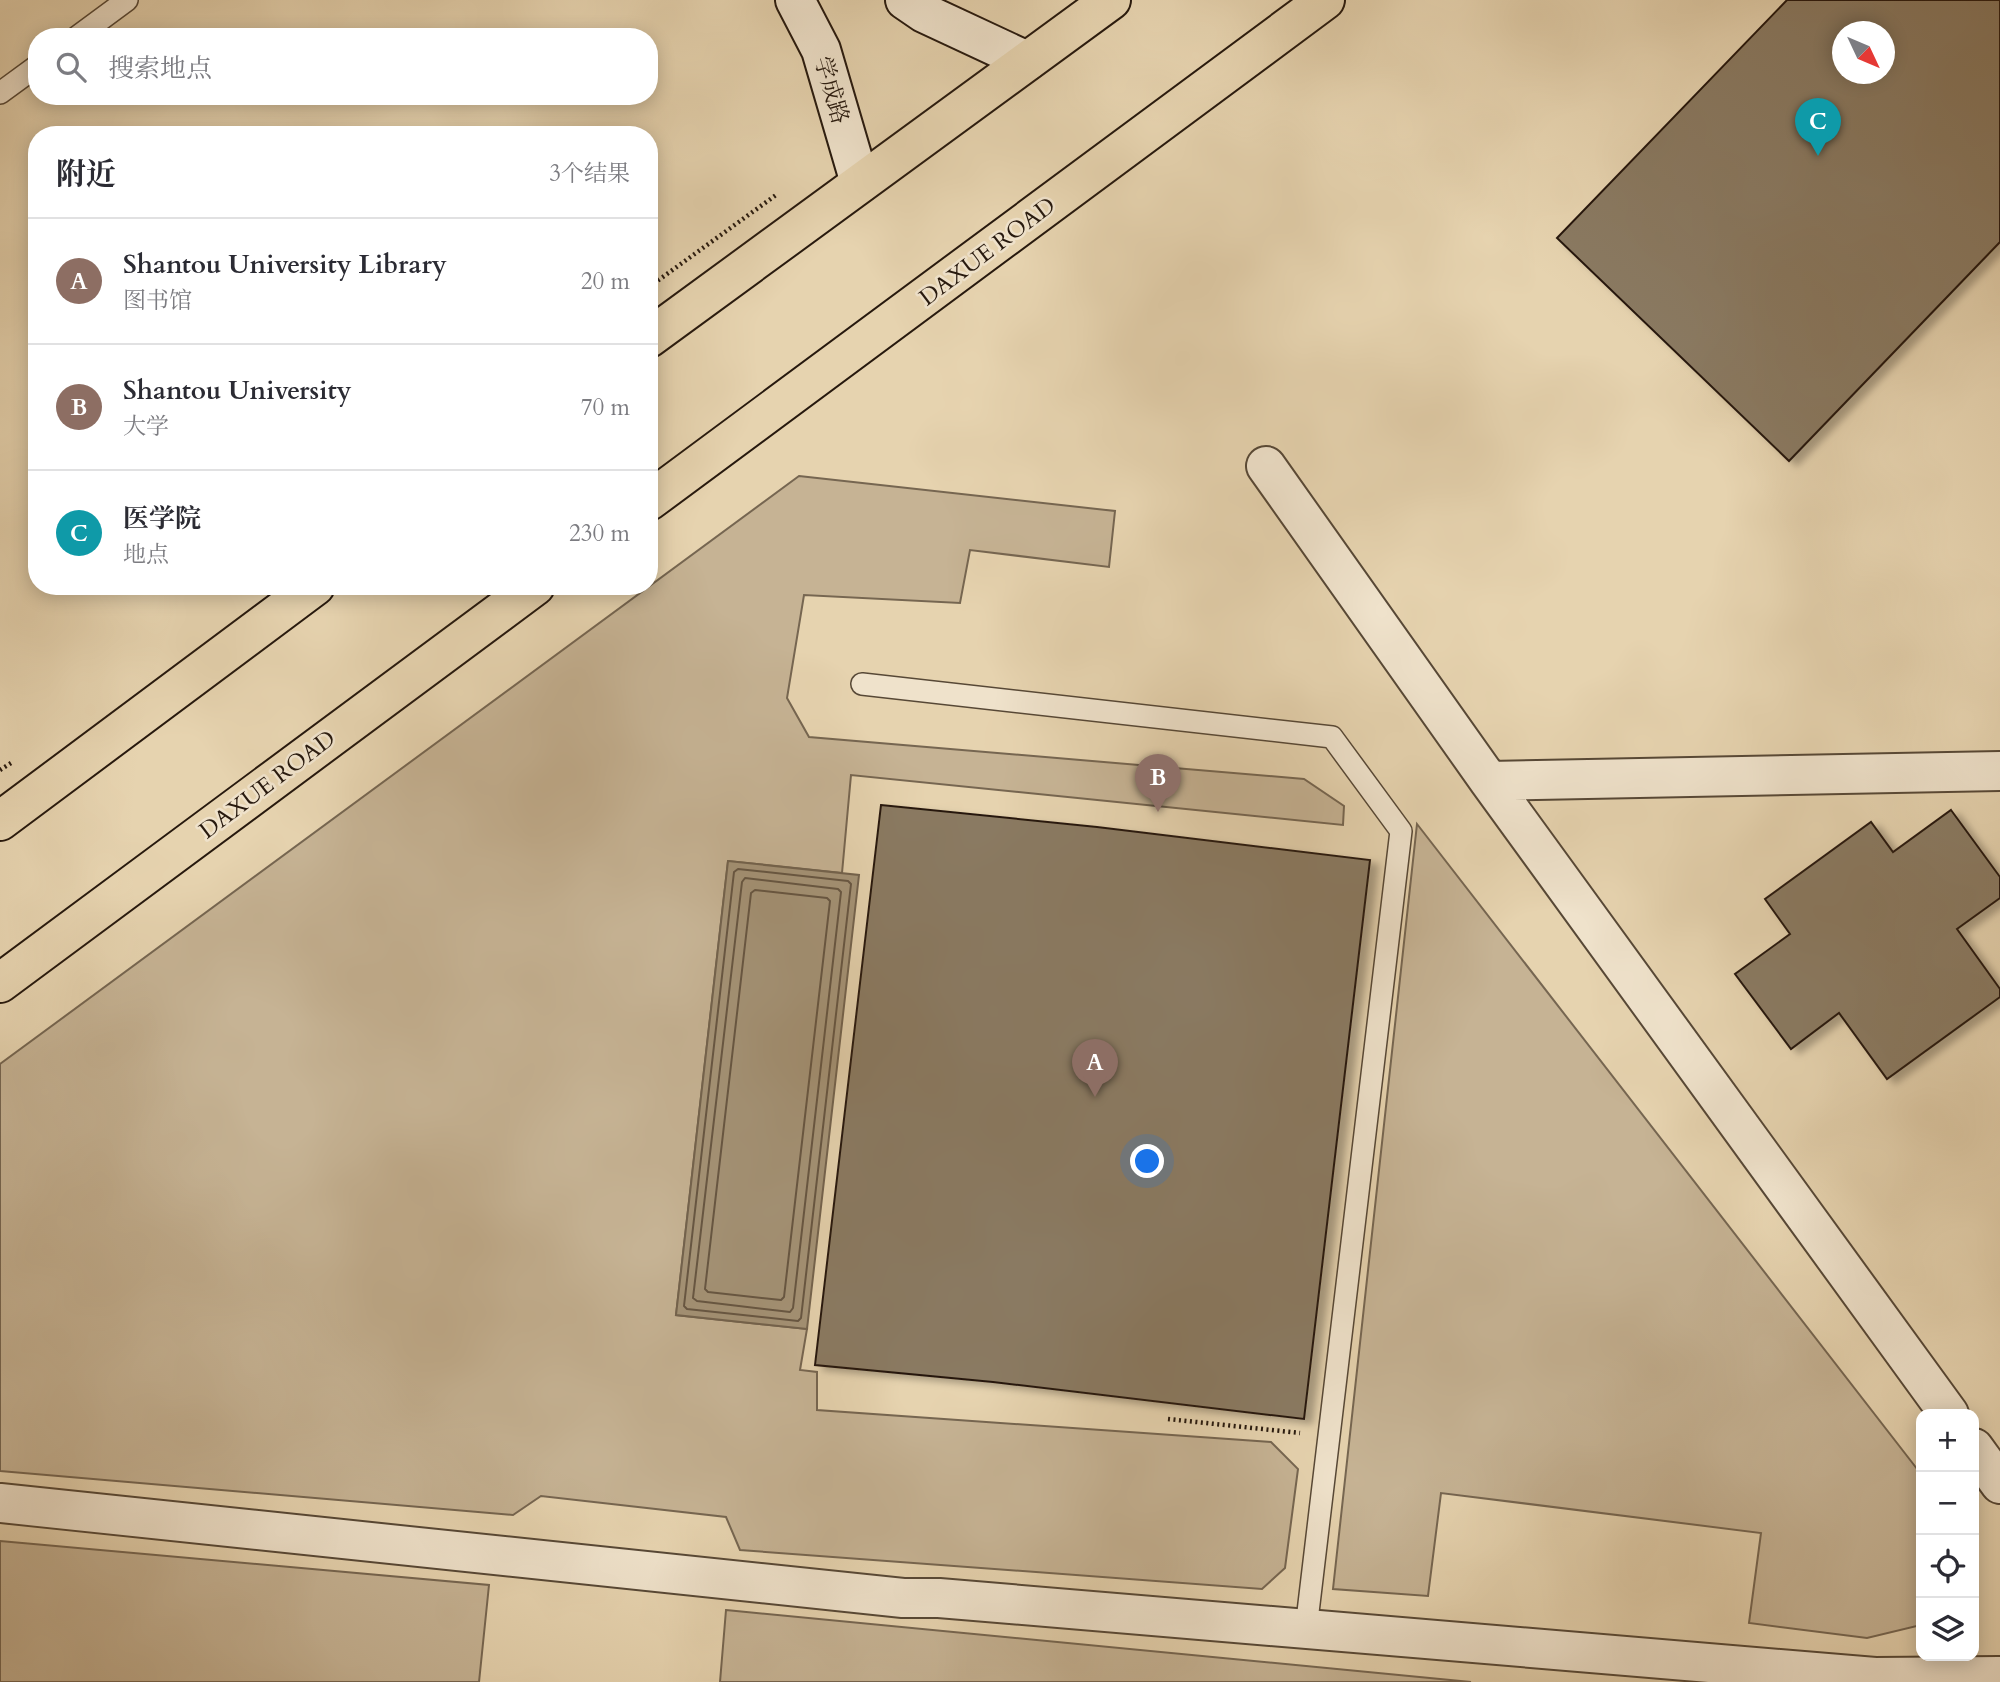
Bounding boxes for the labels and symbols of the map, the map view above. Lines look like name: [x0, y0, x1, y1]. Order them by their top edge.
north arrow: [1832, 21, 1895, 84]
street label: 学成路: [807, 53, 856, 128]
pin: C: [1795, 98, 1841, 156]
street label: DAXUE ROAD: [913, 190, 1062, 313]
street label: DAXUE ROAD: [193, 723, 342, 846]
pin: B: [1135, 754, 1181, 812]
pin: A: [1072, 1039, 1118, 1097]
your location: [1130, 1144, 1164, 1178]

